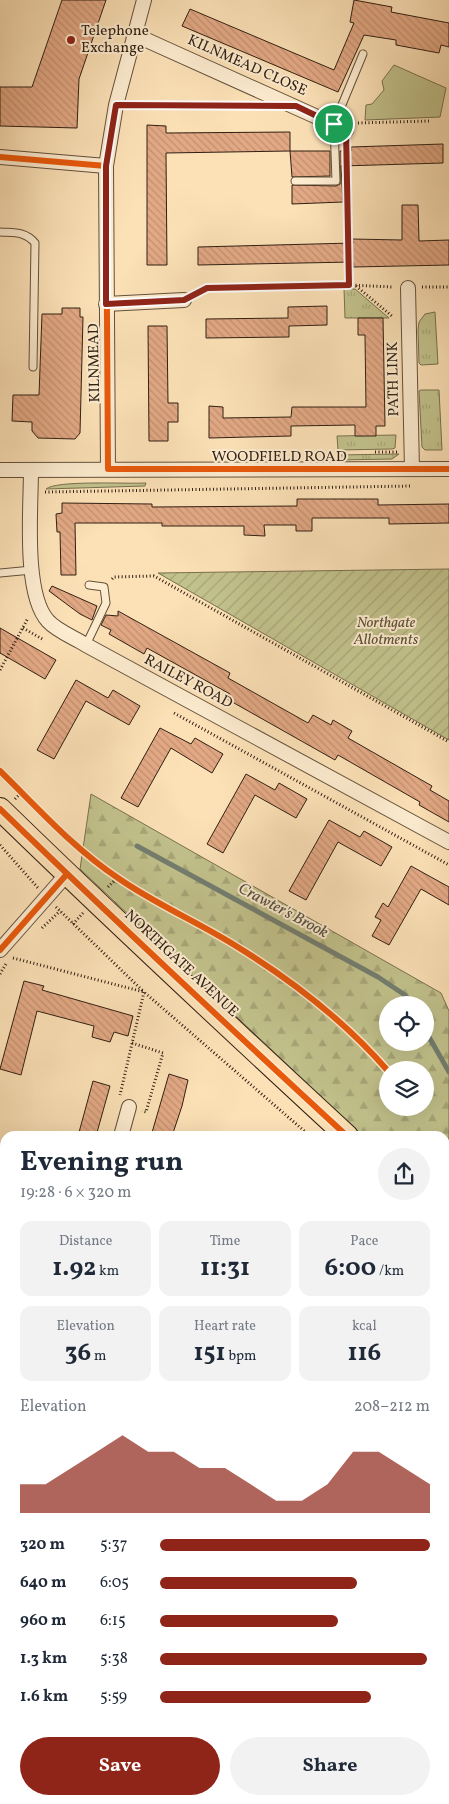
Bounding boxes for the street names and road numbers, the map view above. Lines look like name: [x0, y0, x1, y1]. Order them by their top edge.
street label: KILNMEAD CLOSE: [184, 30, 310, 102]
street label: KILNMEAD: [84, 323, 106, 403]
street label: PATH LINK: [383, 341, 405, 417]
street label: WOODFIELD ROAD: [211, 447, 347, 468]
street label: RAILEY ROAD: [140, 650, 236, 714]
street label: NORTHGATE AVENUE: [119, 905, 243, 1023]

